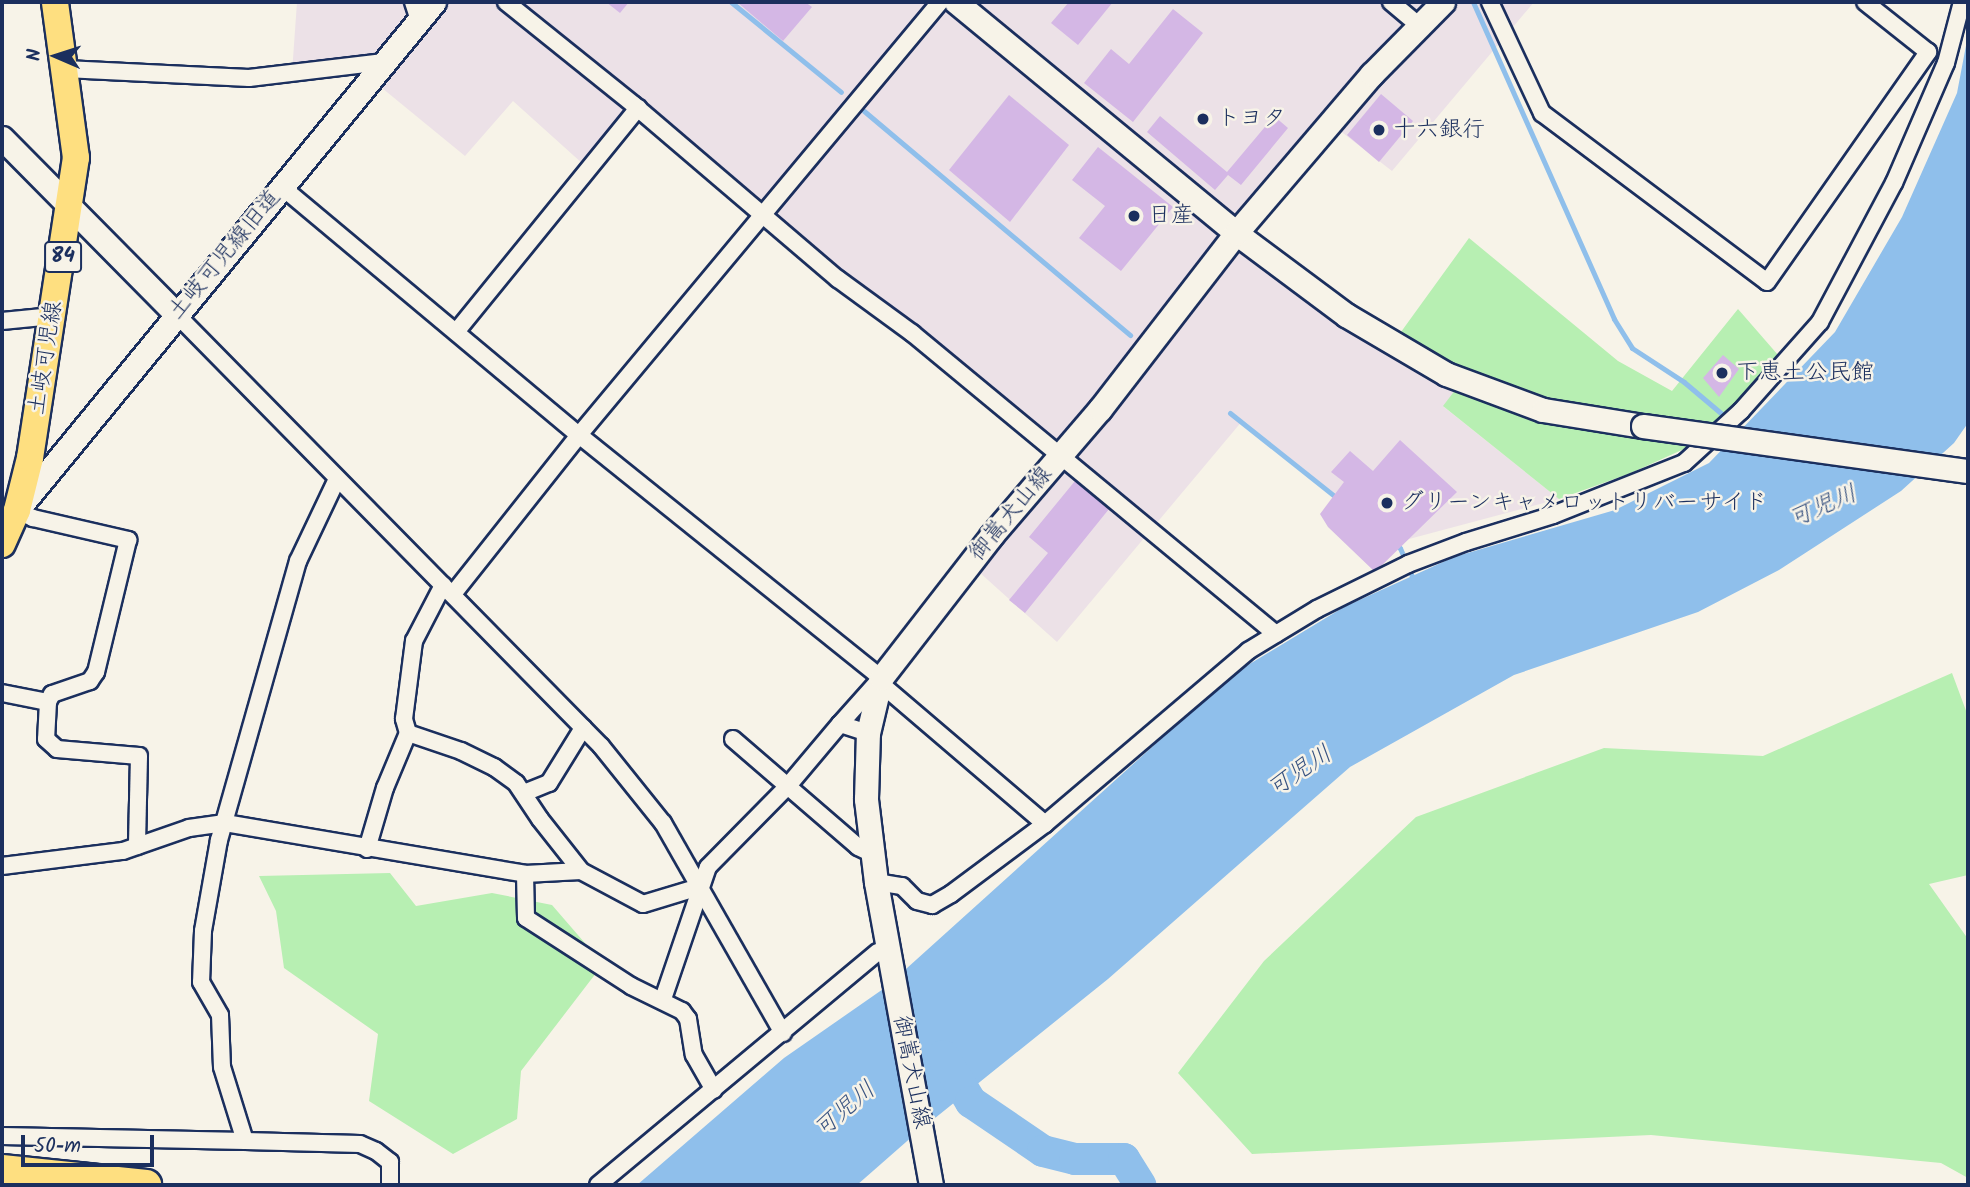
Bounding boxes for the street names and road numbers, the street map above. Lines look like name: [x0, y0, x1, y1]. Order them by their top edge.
street label: 土岐可児線旧道: [163, 184, 287, 326]
road number: 84: [44, 240, 82, 274]
street label: 土岐可児線: [23, 299, 69, 417]
street label: 御嵩犬山線: [963, 461, 1059, 567]
street label: 御嵩犬山線: [886, 1013, 936, 1131]

